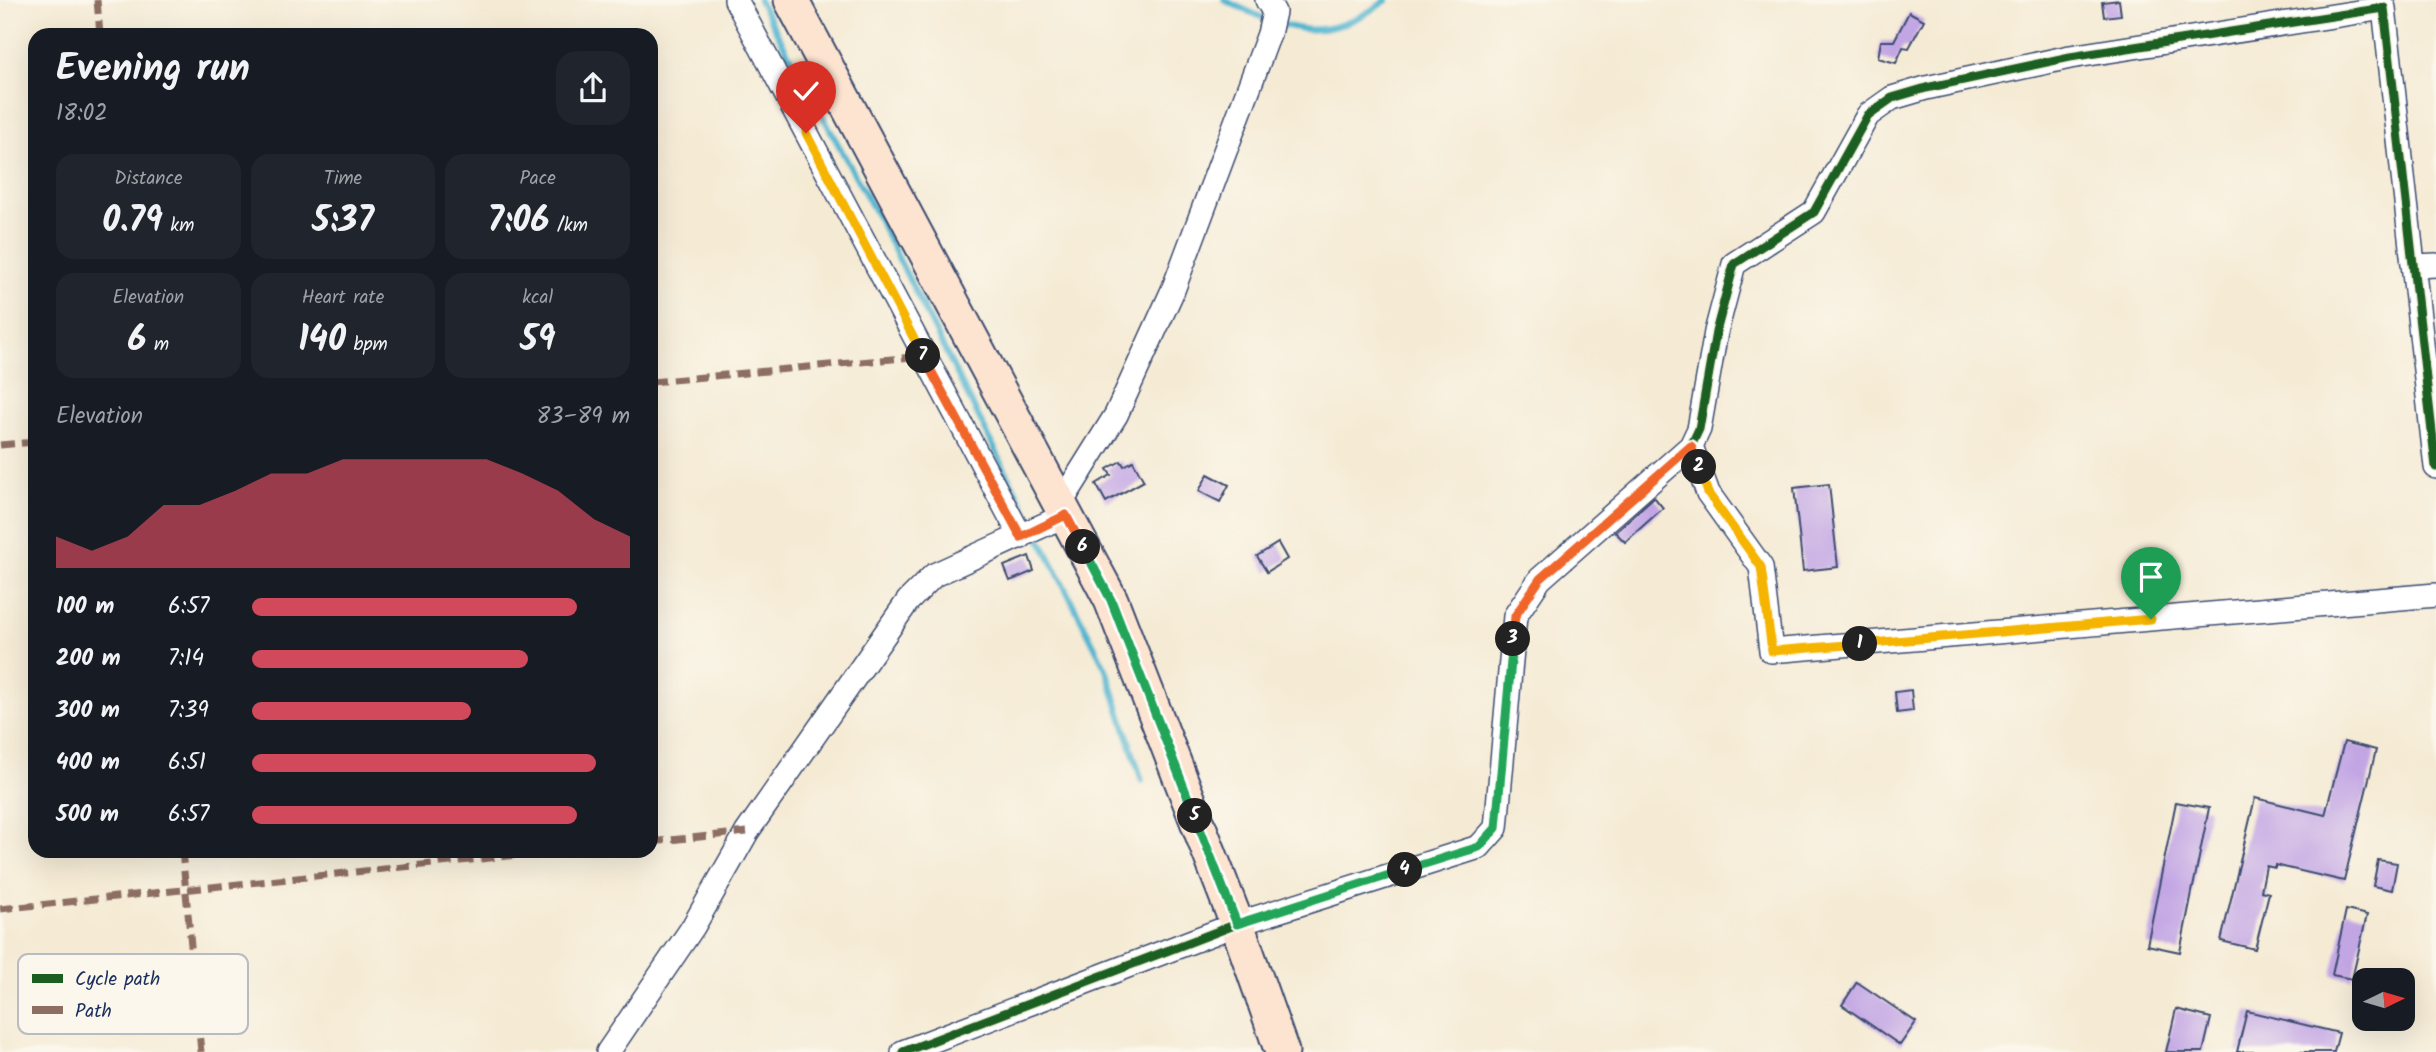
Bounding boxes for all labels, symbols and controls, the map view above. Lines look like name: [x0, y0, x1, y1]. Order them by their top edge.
text: Evening run: [56, 40, 250, 100]
button: share: [556, 51, 630, 125]
pin: [776, 61, 836, 133]
icon: check: [787, 72, 825, 110]
text: 18:02: [56, 96, 108, 132]
text: Distance: [114, 164, 182, 194]
text: Time: [324, 164, 362, 194]
text: Pace: [520, 164, 556, 194]
text: 0.79: [102, 194, 163, 250]
text: 5:37: [312, 194, 374, 250]
text: 7:06: [487, 194, 550, 250]
text: km: [163, 211, 194, 241]
text: /km: [550, 211, 588, 241]
text: Elevation: [112, 283, 184, 313]
text: Heart rate: [302, 283, 384, 313]
text: kcal: [522, 283, 553, 313]
text: 6: [127, 313, 146, 369]
text: 140: [298, 313, 346, 369]
text: 59: [520, 313, 555, 369]
text: m: [146, 330, 169, 360]
text: bpm: [346, 330, 388, 360]
pin: 7: [906, 338, 940, 374]
text: 7: [918, 340, 927, 370]
text: Elevation: [56, 399, 143, 435]
text: 83–89 m: [536, 399, 630, 435]
pin: 2: [1682, 449, 1716, 484]
text: 2: [1693, 451, 1704, 481]
pin: 6: [1066, 530, 1100, 564]
text: 6: [1077, 531, 1088, 561]
pin: [2121, 547, 2181, 619]
icon: arrive: [2132, 558, 2170, 596]
text: 100 m: [56, 589, 114, 625]
text: 6:57: [168, 589, 209, 625]
pin: 3: [1496, 622, 1530, 656]
text: 3: [1507, 623, 1518, 653]
pin: 1: [1842, 626, 1878, 662]
text: 1: [1857, 628, 1862, 658]
text: 200 m: [56, 641, 121, 677]
text: 7:14: [168, 641, 204, 677]
text: 300 m: [56, 693, 120, 729]
text: 7:39: [168, 693, 209, 729]
text: 400 m: [56, 745, 120, 781]
text: 6:51: [168, 745, 206, 781]
text: 500 m: [56, 797, 119, 833]
text: 6:57: [168, 797, 209, 833]
pin: 5: [1178, 798, 1212, 834]
text: 5: [1190, 800, 1199, 830]
pin: 4: [1388, 852, 1422, 888]
text: 4: [1399, 854, 1410, 884]
legend: [18, 954, 248, 1034]
text: Cycle path: [75, 965, 160, 995]
north arrow: [2352, 968, 2415, 1031]
map controls: [2352, 968, 2415, 1031]
text: Path: [75, 997, 112, 1027]

